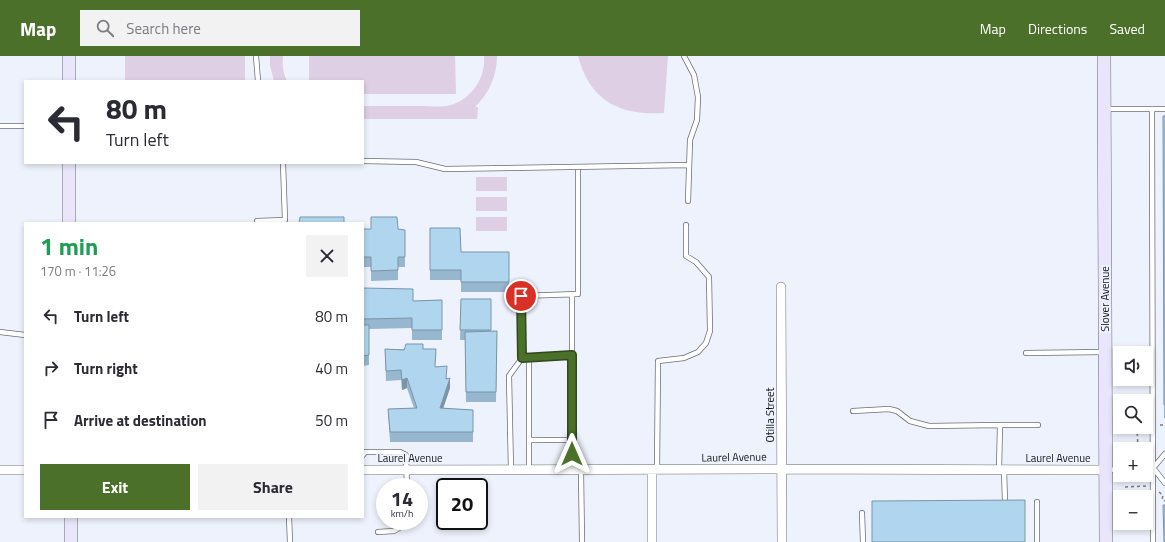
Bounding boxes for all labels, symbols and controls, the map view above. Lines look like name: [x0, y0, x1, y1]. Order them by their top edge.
search box: [80, 10, 360, 46]
text: Map: [20, 14, 56, 43]
icon: search: [94, 17, 116, 39]
text: Search here: [126, 17, 201, 40]
text: Map: [980, 18, 1006, 39]
text: Directions: [1028, 18, 1087, 39]
text: Saved: [1109, 18, 1145, 39]
text: 80 m: [106, 87, 167, 130]
icon: left: [40, 96, 92, 148]
text: Turn left: [106, 126, 169, 153]
text: 1 min: [40, 228, 98, 264]
button: close: [306, 235, 348, 277]
text: 170 m · 11:26: [40, 261, 116, 281]
street label: Slover Avenue: [1097, 266, 1113, 332]
pin: [504, 279, 538, 313]
icon: arrive: [510, 285, 532, 307]
icon: left: [40, 305, 62, 327]
text: Turn left: [74, 305, 129, 328]
text: 80 m: [315, 305, 348, 328]
map controls: [1113, 346, 1153, 530]
button: sound: [1113, 346, 1153, 386]
icon: right: [40, 357, 62, 379]
text: Turn right: [74, 357, 138, 380]
text: 40 m: [315, 357, 348, 380]
street label: Otilla Street: [762, 387, 778, 442]
button: search: [1113, 394, 1153, 434]
icon: arrive: [40, 409, 62, 431]
text: Arrive at destination: [74, 409, 207, 432]
text: 50 m: [315, 409, 348, 432]
position arrow: [551, 433, 593, 475]
button: +: [1113, 442, 1153, 482]
street label: Laurel Avenue: [701, 448, 767, 466]
street label: Laurel Avenue: [377, 450, 443, 466]
street label: Laurel Avenue: [1025, 450, 1091, 466]
button: Exit: [40, 464, 190, 510]
button: Share: [198, 464, 348, 510]
speed limit sign: 20: [436, 478, 488, 530]
text: 14: [391, 483, 413, 514]
button: −: [1113, 490, 1153, 530]
text: km/h: [391, 506, 413, 521]

